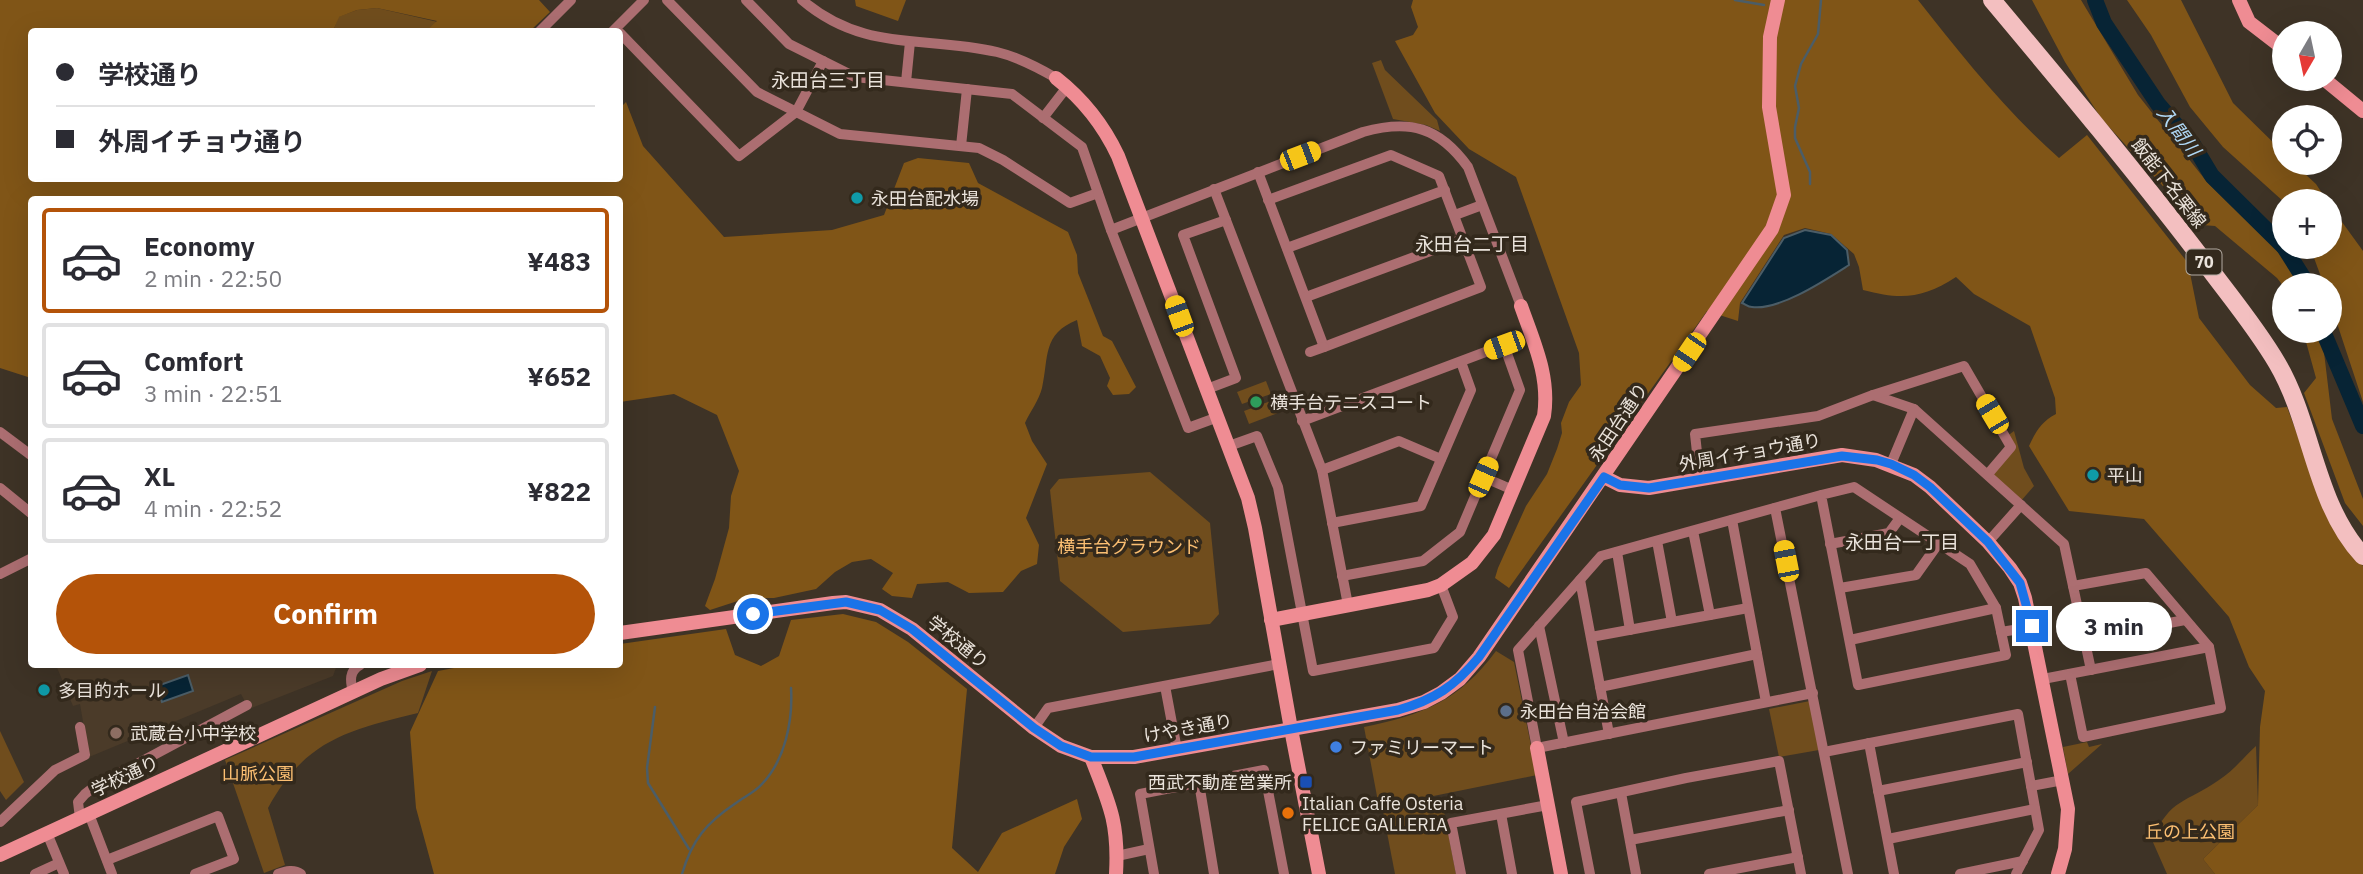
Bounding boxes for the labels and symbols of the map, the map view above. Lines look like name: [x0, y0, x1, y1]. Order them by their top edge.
north arrow: [2272, 21, 2342, 91]
district label: 永田台三丁目: [771, 68, 885, 92]
water label: 入間川: [2152, 101, 2207, 163]
street label: 飯能下名栗線: [2127, 133, 2211, 233]
car: [1277, 139, 1324, 173]
place label: 永田台配水場: [871, 187, 979, 210]
marker: 永田台配水場: [849, 190, 865, 206]
district label: 永田台二丁目: [1415, 232, 1529, 256]
road number: 70: [2186, 250, 2222, 274]
car: [1162, 293, 1197, 339]
car: [1481, 328, 1528, 362]
car: [1669, 329, 1710, 375]
street label: 永田台通り: [1583, 378, 1653, 466]
place label: 横手台テニスコート: [1270, 391, 1432, 414]
car: [1973, 391, 2012, 437]
marker: 横手台テニスコート: [1248, 394, 1264, 410]
street label: 外周イチョウ通り: [1677, 428, 1823, 476]
car: [1465, 454, 1502, 500]
place label: 平山: [2107, 464, 2143, 487]
marker: 平山: [2085, 467, 2101, 483]
district label: 永田台一丁目: [1845, 530, 1959, 554]
park label: 横手台グラウンド: [1057, 535, 1201, 558]
car: [1772, 538, 1801, 584]
route start: [737, 598, 769, 630]
callout: 3 min: [2056, 602, 2172, 650]
street label: 学校通り: [923, 610, 993, 674]
route end: [2016, 610, 2048, 642]
place label: 多目的ホール: [58, 679, 166, 702]
marker: 多目的ホール: [36, 682, 52, 698]
place label: 永田台自治会館: [1520, 700, 1646, 723]
marker: 永田台自治会館: [1498, 703, 1514, 719]
street label: けやき通り: [1142, 709, 1234, 747]
place label: 武蔵台小中学校: [130, 722, 256, 745]
marker: 武蔵台小中学校: [108, 725, 124, 741]
place label: ファミリーマート: [1350, 736, 1494, 759]
marker: ファミリーマート: [1328, 739, 1344, 755]
street label: 学校通り: [88, 750, 162, 802]
park label: 山脈公園: [222, 762, 294, 785]
place label: 西武不動産営業所: [1148, 771, 1292, 794]
marker: 西武不動産営業所: [1298, 774, 1314, 790]
place label: Italian Caffe Osteria FELICE GALLERIA: [1302, 792, 1464, 836]
marker: Italian Caffe Osteria FELICE GALLERIA: [1280, 805, 1296, 821]
park label: 丘の上公園: [2145, 820, 2235, 843]

